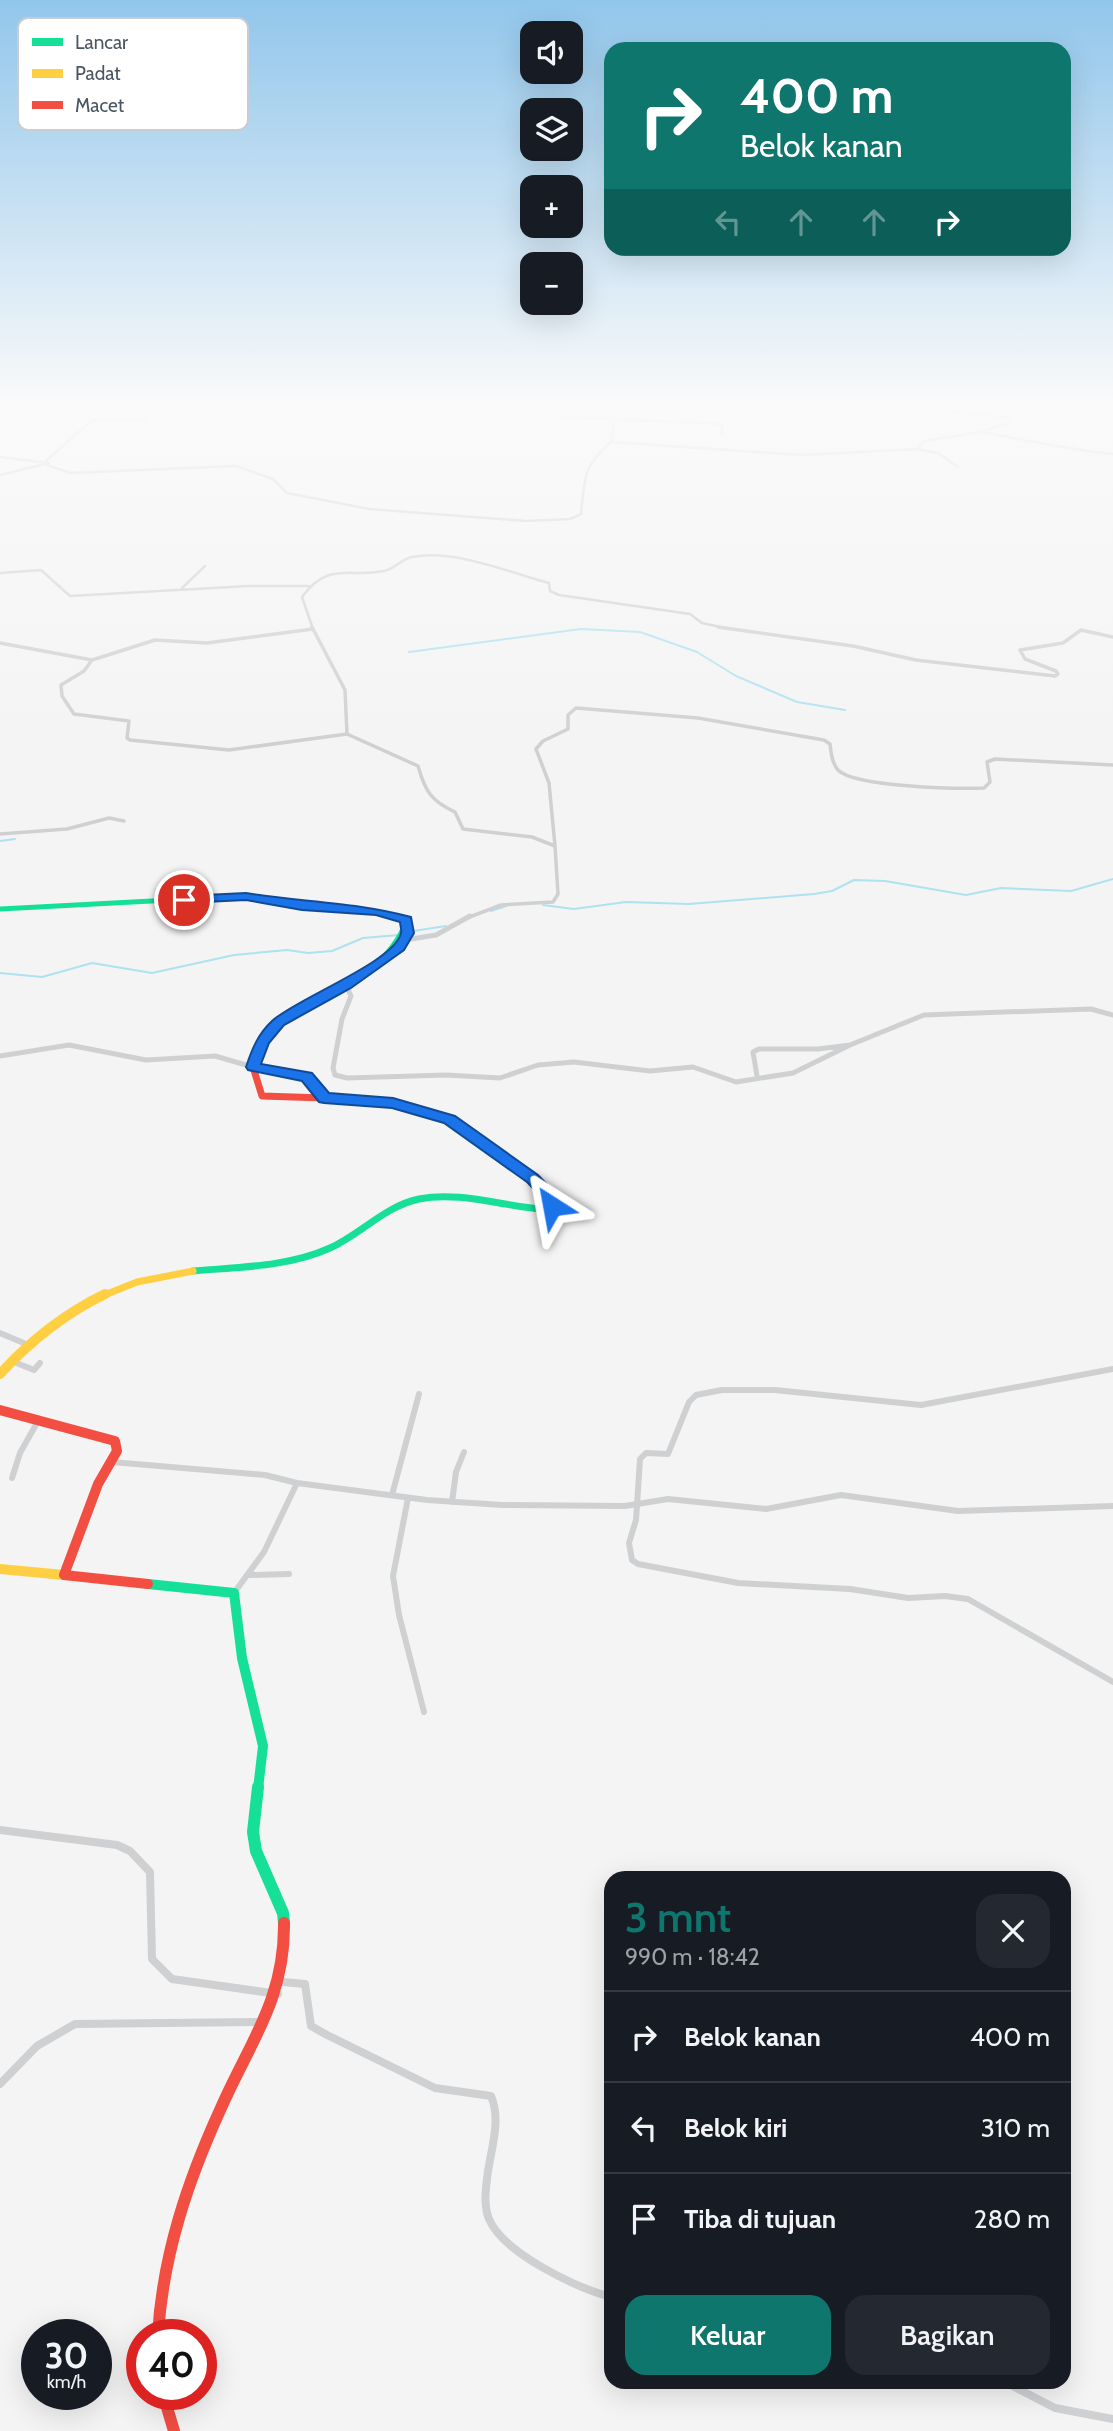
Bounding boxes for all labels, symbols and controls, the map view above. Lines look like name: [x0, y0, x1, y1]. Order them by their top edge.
legend: [18, 18, 248, 130]
map controls: [520, 21, 583, 315]
button: sound: [520, 21, 583, 84]
text: Lancar: [75, 31, 128, 54]
text: Padat: [75, 62, 121, 85]
text: 400 m: [740, 66, 893, 125]
icon: right: [625, 70, 716, 161]
text: Macet: [75, 94, 125, 117]
button: layers: [520, 98, 583, 161]
text: Belok kanan: [740, 126, 903, 165]
button: +: [520, 175, 583, 238]
icon: left: [709, 203, 747, 241]
icon: ahead: [782, 203, 820, 241]
icon: ahead: [855, 203, 893, 241]
icon: right: [928, 203, 966, 241]
button: −: [520, 252, 583, 315]
pin: [154, 870, 214, 930]
icon: arrive: [165, 881, 203, 919]
position arrow: [515, 1169, 589, 1243]
text: 3 mnt: [625, 1891, 731, 1943]
button: close: [976, 1894, 1050, 1968]
text: 990 m · 18:42: [625, 1943, 760, 1971]
icon: right: [625, 2018, 663, 2056]
text: Belok kanan: [684, 2021, 821, 2053]
text: 400 m: [970, 2021, 1050, 2053]
icon: left: [625, 2109, 663, 2147]
text: Belok kiri: [684, 2112, 787, 2144]
text: 310 m: [981, 2112, 1050, 2144]
icon: arrive: [625, 2200, 663, 2238]
text: Tiba di tujuan: [684, 2203, 836, 2235]
text: 280 m: [974, 2203, 1050, 2235]
button: Keluar: [625, 2295, 831, 2375]
button: Bagikan: [845, 2295, 1050, 2375]
speed limit sign: 40: [126, 2319, 217, 2410]
text: 30: [45, 2334, 88, 2377]
text: km/h: [47, 2371, 86, 2393]

